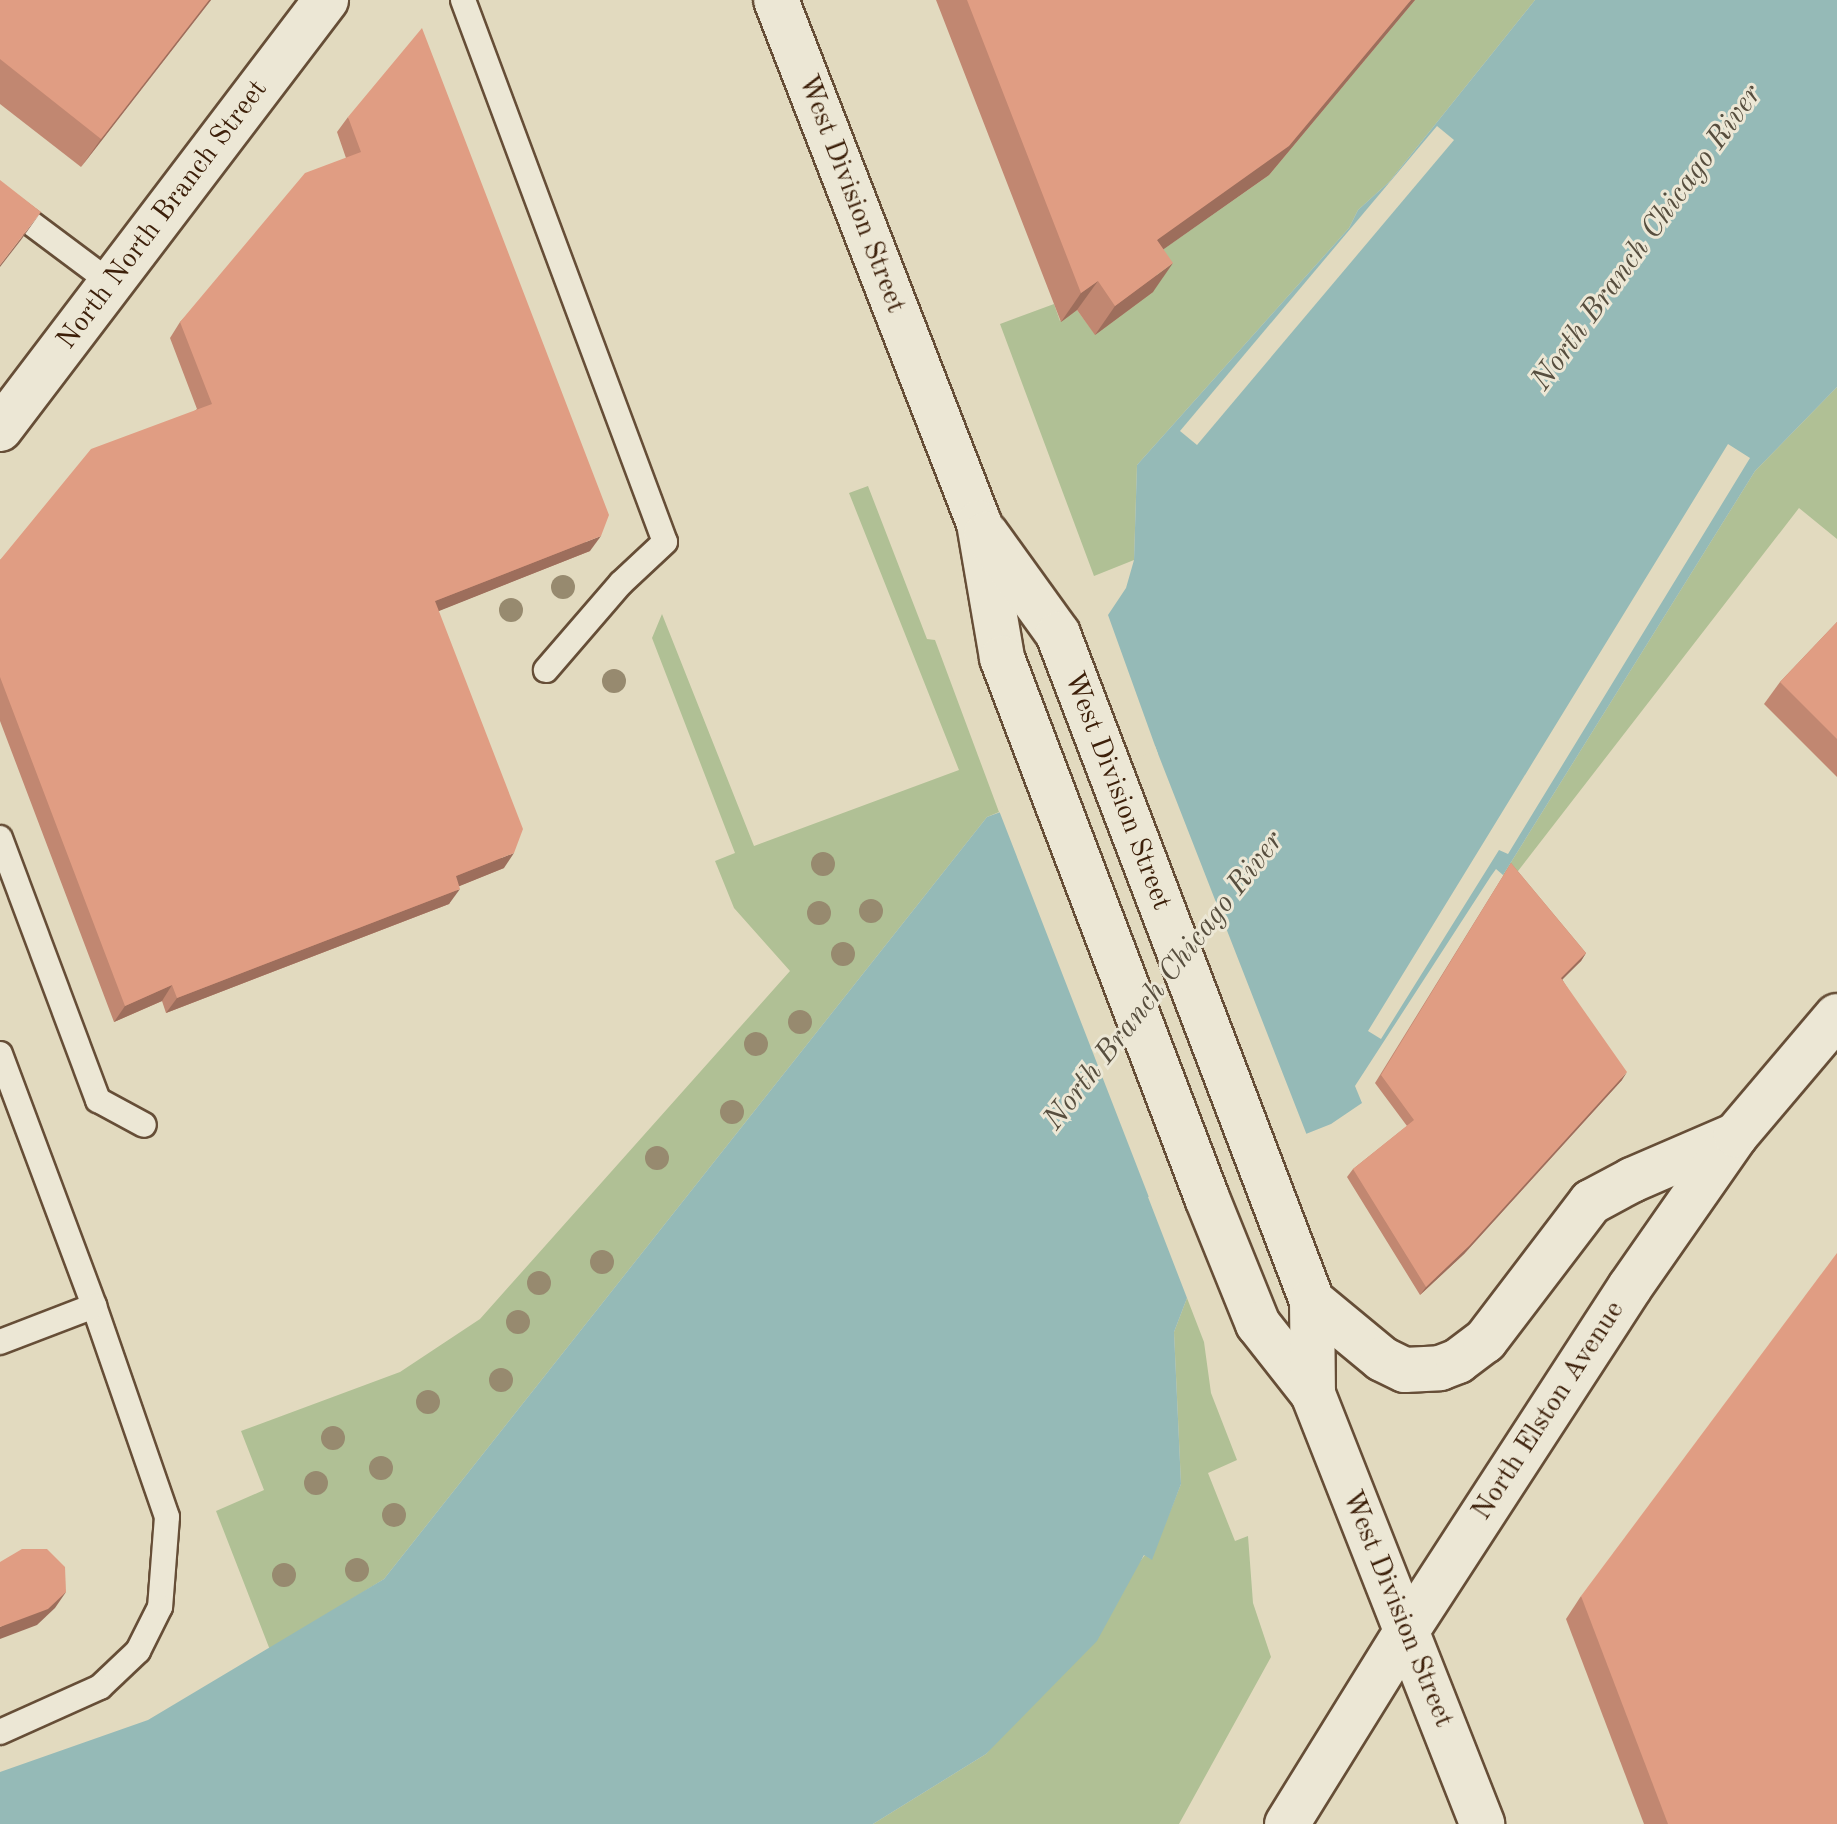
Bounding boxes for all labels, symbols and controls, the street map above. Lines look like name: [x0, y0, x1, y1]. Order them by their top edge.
street label: West Division Street: [790, 70, 912, 318]
street label: North North Branch Street: [51, 74, 275, 356]
water label: North Branch Chicago River: [1524, 78, 1770, 398]
street label: West Division Street: [1056, 667, 1178, 915]
water label: North Branch Chicago River: [1036, 825, 1292, 1137]
street label: North Elston Avenue: [1466, 1295, 1632, 1527]
street label: West Division Street: [1334, 1486, 1460, 1732]

